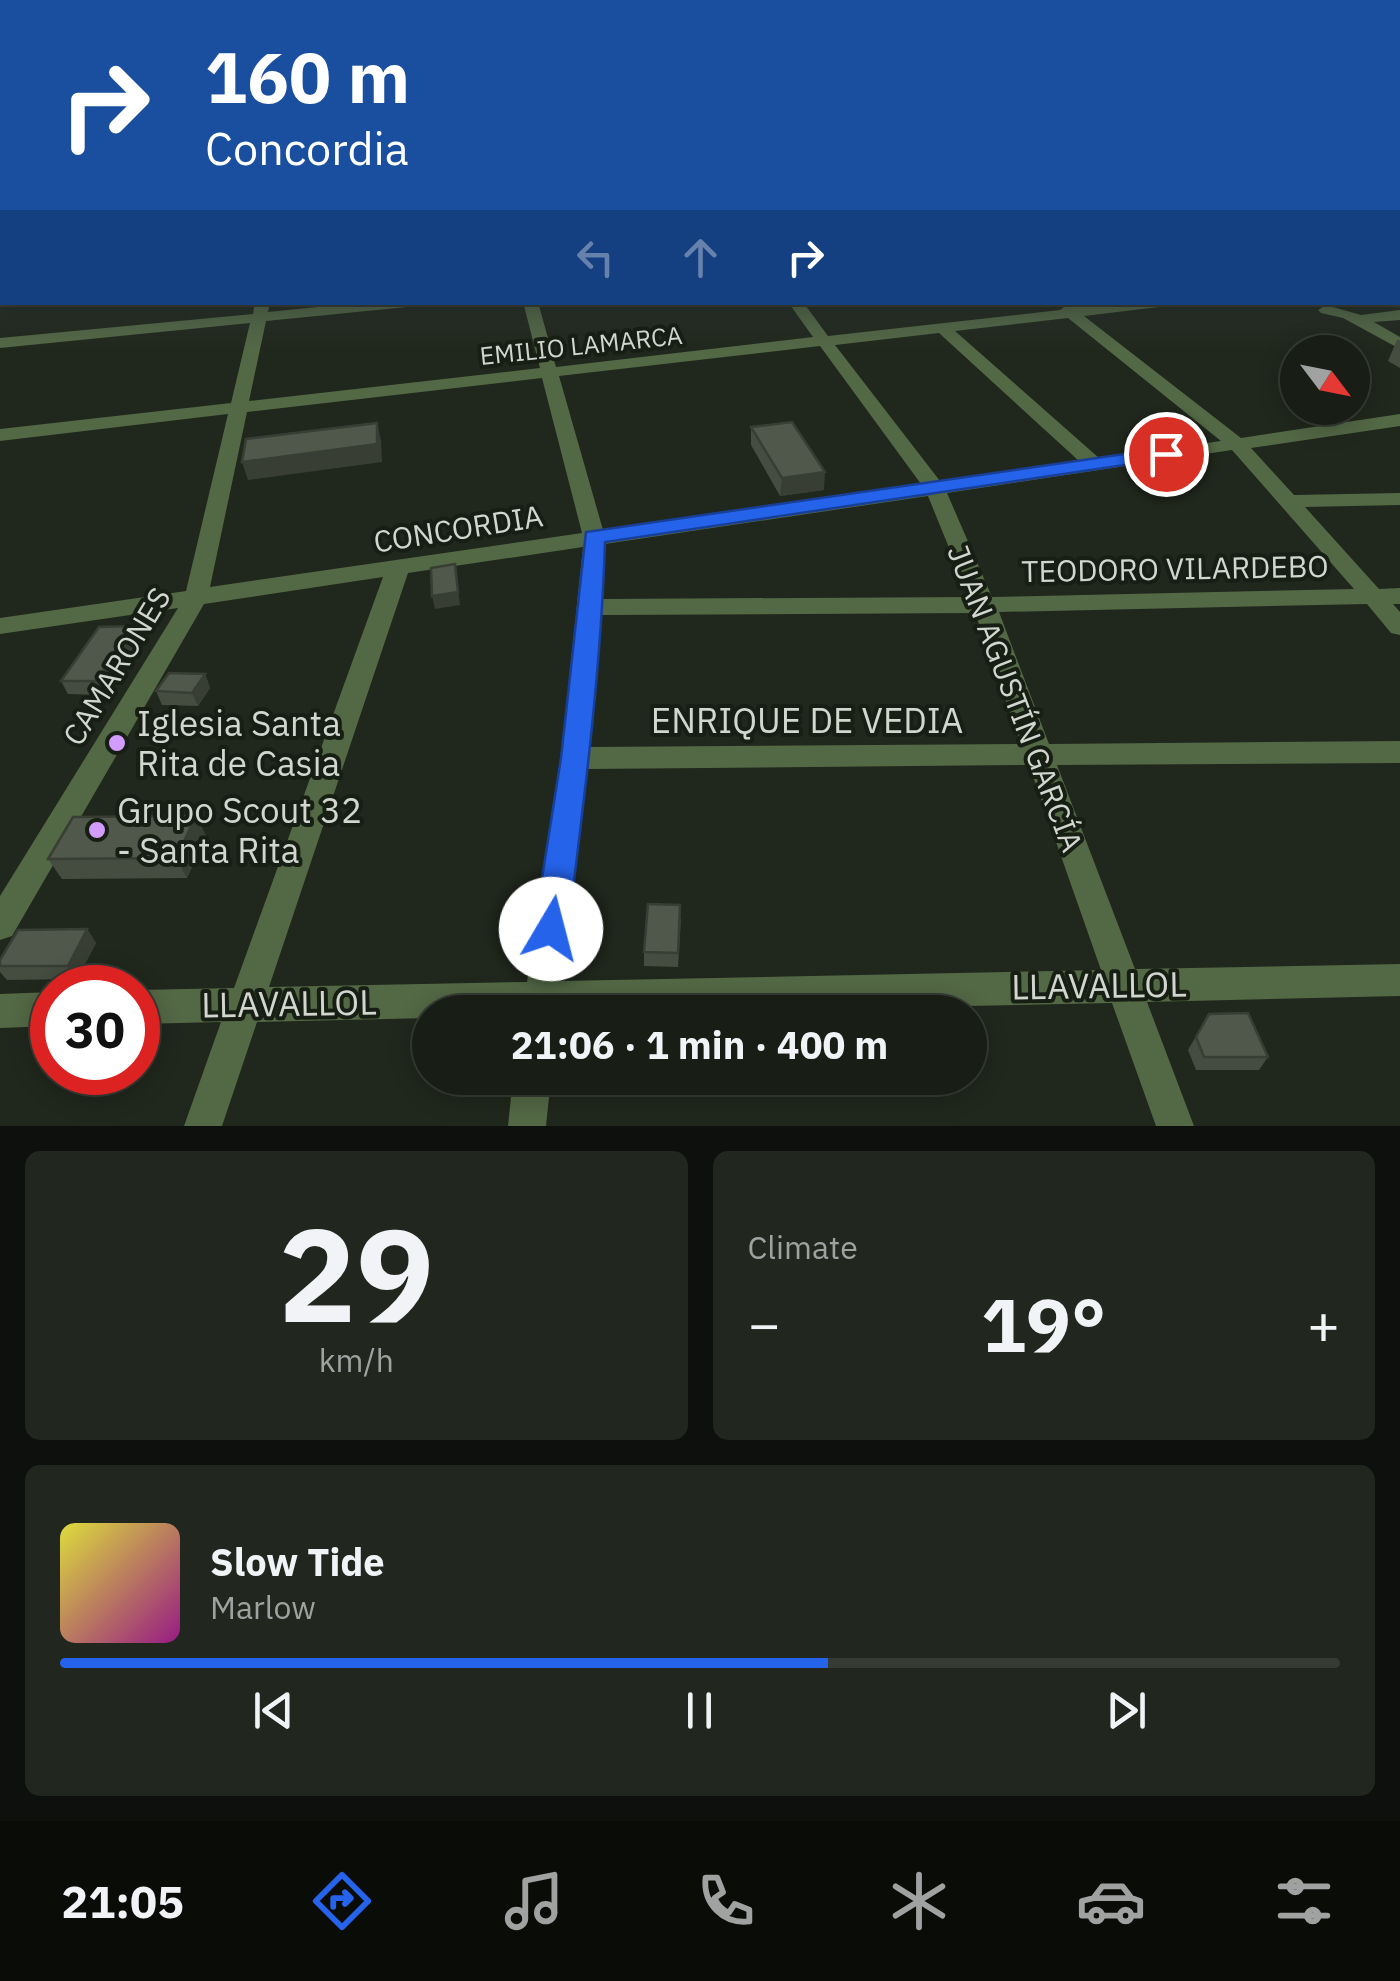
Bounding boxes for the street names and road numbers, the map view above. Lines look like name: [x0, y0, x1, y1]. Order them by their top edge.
street label: EMILIO LAMARCA: [478, 318, 684, 372]
street label: CONCORDIA: [371, 495, 545, 561]
street label: JUAN AGUSTÍN GARCÍA: [939, 539, 1093, 857]
street label: TEODORO VILARDEBO: [1021, 546, 1329, 590]
street label: CAMARONES: [54, 580, 178, 752]
street label: ENRIQUE DE VEDIA: [651, 697, 963, 743]
street label: LLAVALLOL: [1011, 960, 1187, 1010]
street label: LLAVALLOL: [201, 978, 377, 1028]

